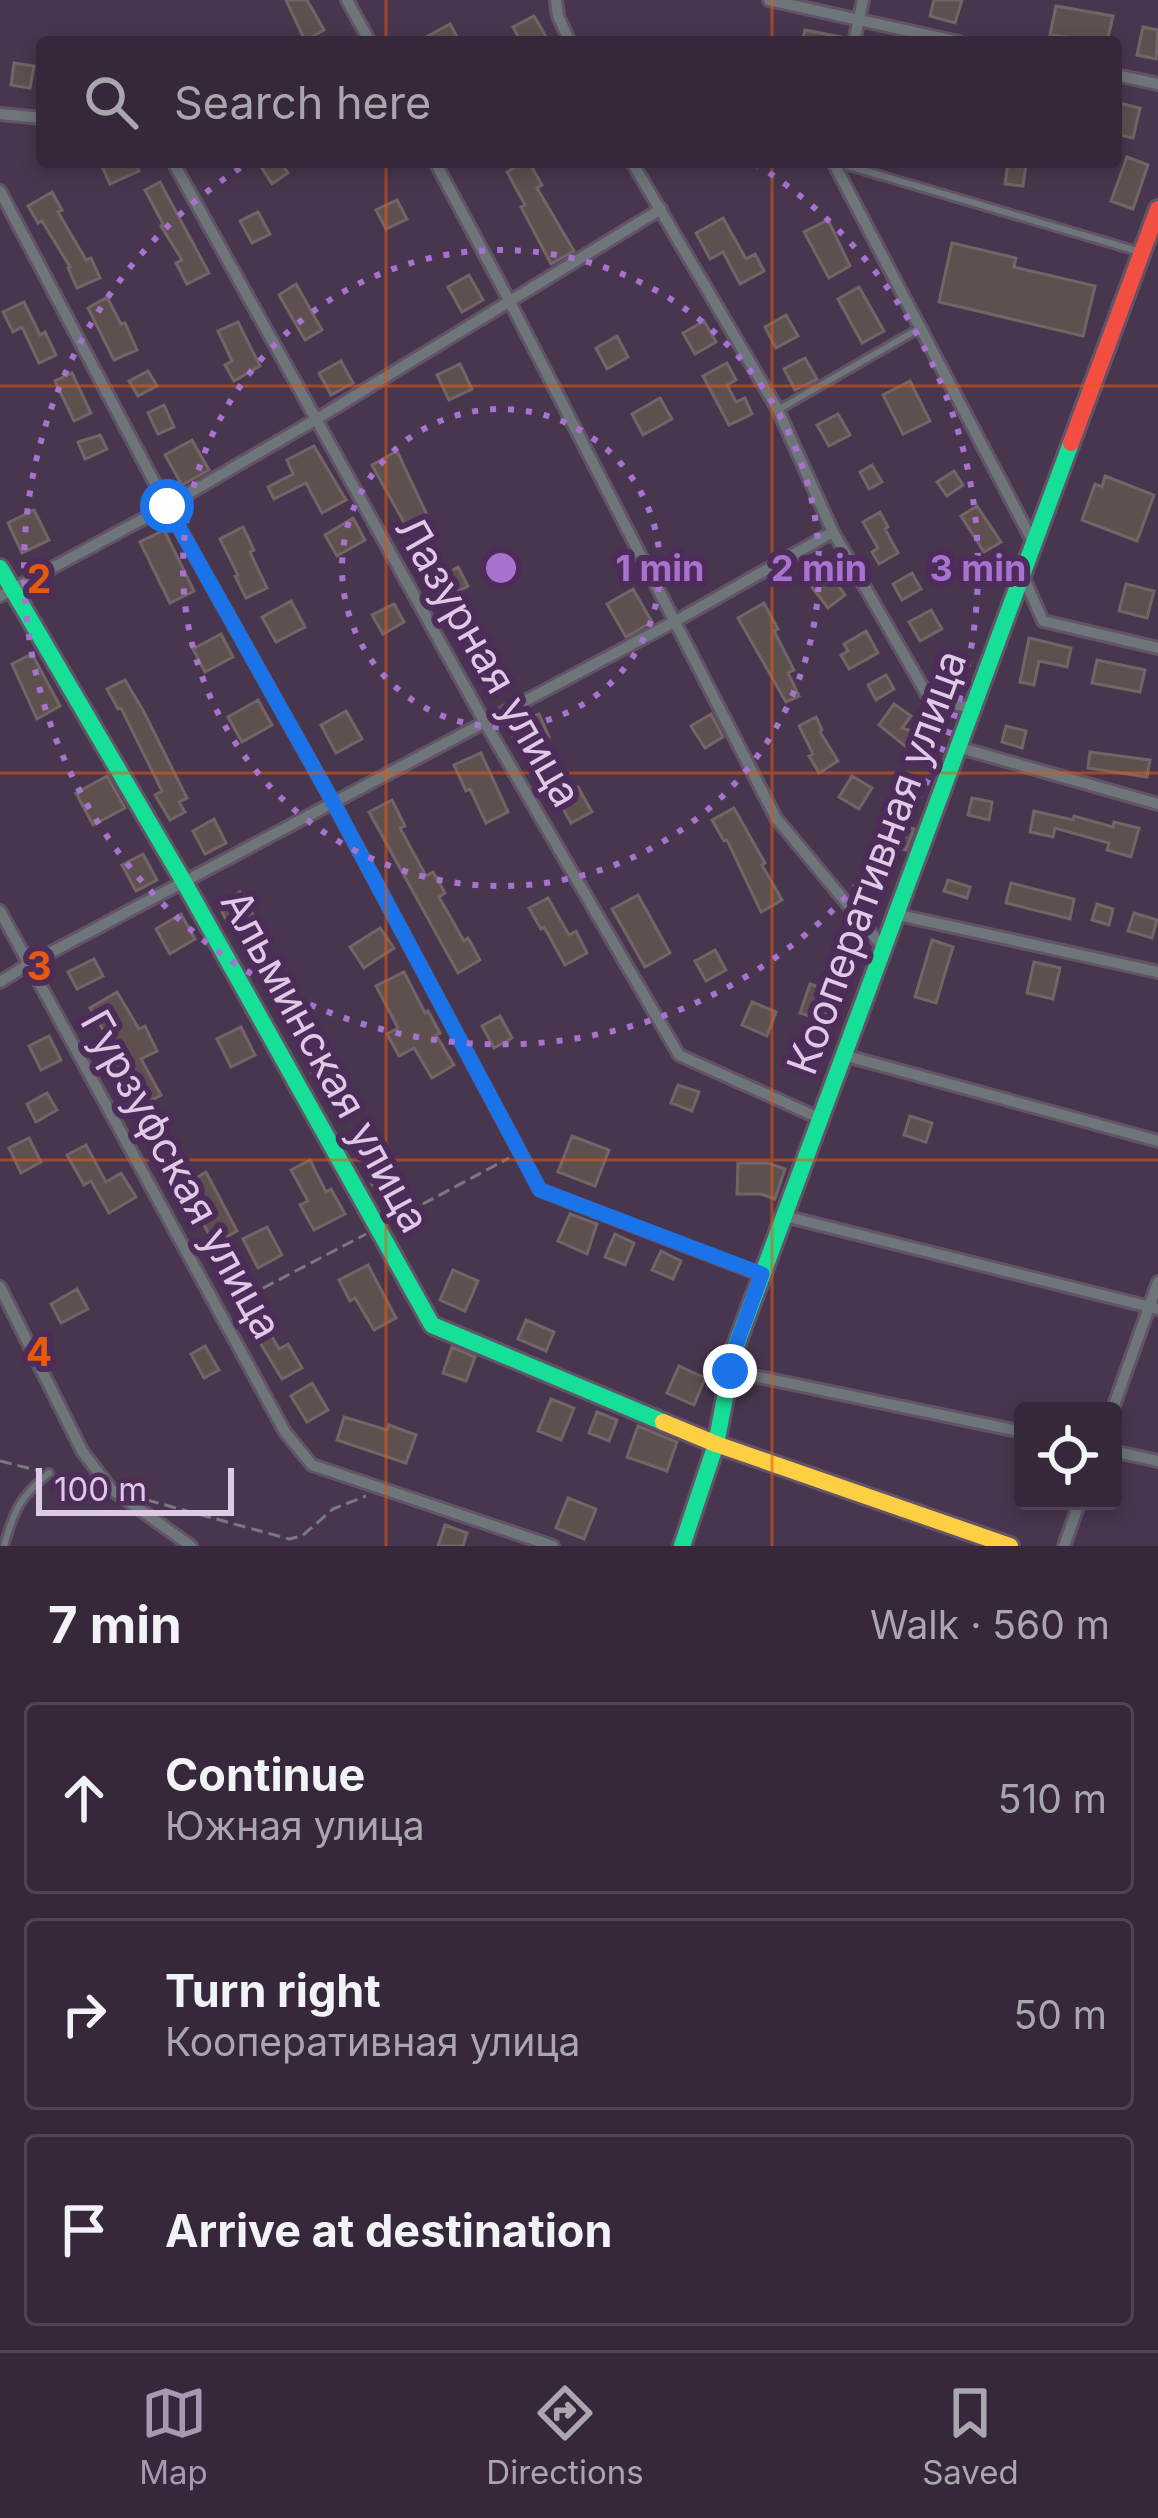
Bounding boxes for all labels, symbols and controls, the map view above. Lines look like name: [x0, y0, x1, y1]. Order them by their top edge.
search box: [36, 36, 1122, 168]
icon: search: [78, 69, 144, 135]
text: Search here: [174, 75, 431, 130]
route start: [140, 479, 194, 533]
street label: Лазурная улица: [385, 507, 593, 815]
text: 1 min: [615, 546, 705, 590]
text: 2 min: [771, 546, 867, 590]
text: 3 min: [930, 546, 1026, 590]
centre of rings: [480, 547, 522, 589]
text: 2: [27, 555, 51, 602]
street label: Кооперативная улица: [776, 643, 976, 1081]
street label: Альминская улица: [211, 881, 441, 1241]
text: 3: [26, 942, 52, 989]
street label: Гурзуфская улица: [71, 1001, 293, 1347]
text: 4: [26, 1328, 52, 1375]
route end: [703, 1344, 757, 1398]
map controls: [1014, 1402, 1122, 1510]
button: locate: [1014, 1402, 1122, 1510]
scale bar: [36, 1462, 234, 1515]
text: 100 m: [54, 1469, 147, 1509]
text: 7 min: [48, 1594, 182, 1655]
text: Walk · 560 m: [870, 1601, 1110, 1648]
text: Continue: [165, 1747, 365, 1802]
icon: ahead: [51, 1765, 117, 1831]
text: 510 m: [998, 1775, 1107, 1822]
text: Южная улица: [165, 1802, 425, 1849]
text: Turn right: [165, 1963, 381, 2018]
icon: right: [51, 1981, 117, 2047]
text: 50 m: [1014, 1991, 1107, 2038]
text: Кооперативная улица: [165, 2018, 581, 2065]
icon: arrive: [51, 2197, 117, 2263]
text: Arrive at destination: [165, 2203, 612, 2258]
tab: Map: [139, 2380, 208, 2492]
tab: Directions: [486, 2380, 644, 2492]
tab: Saved: [922, 2380, 1019, 2492]

